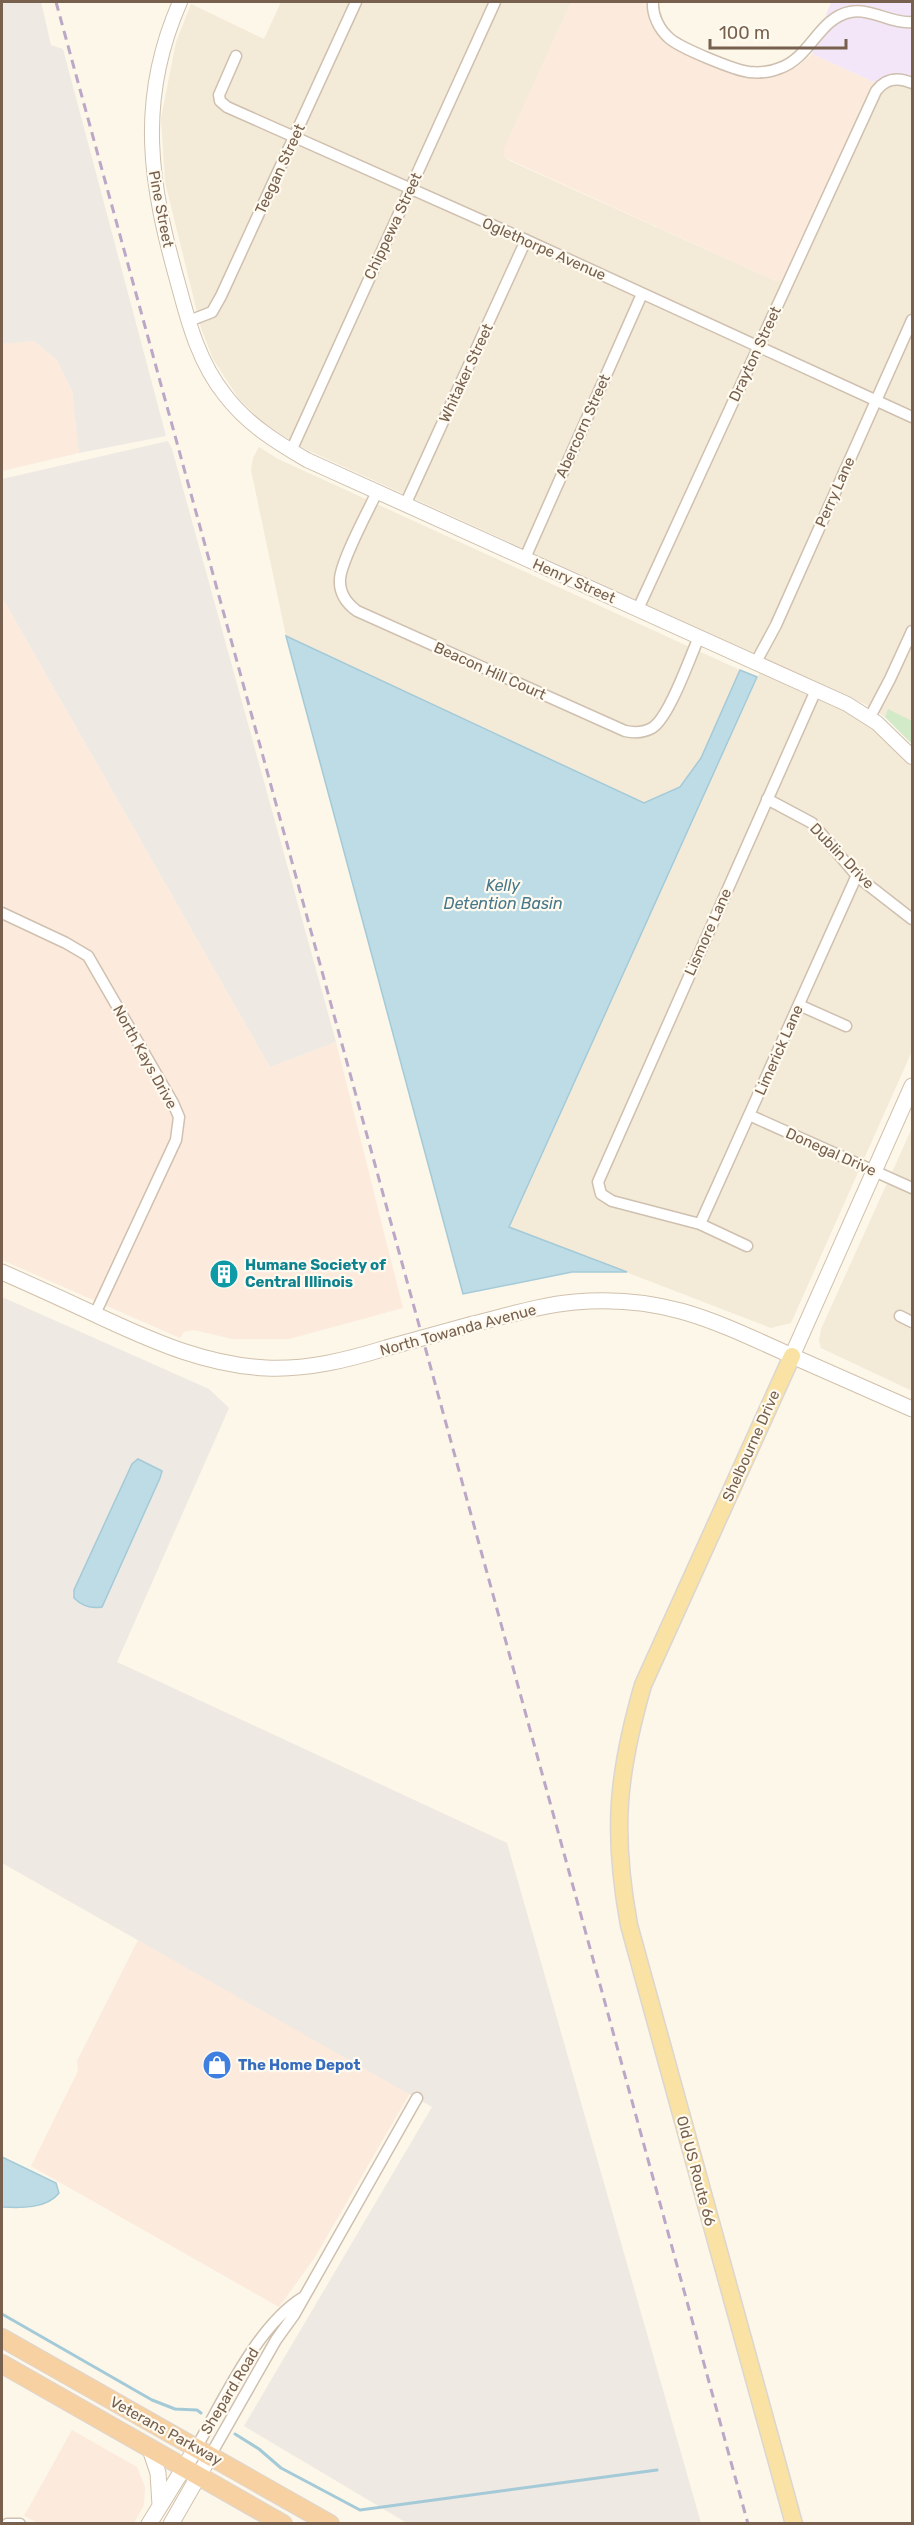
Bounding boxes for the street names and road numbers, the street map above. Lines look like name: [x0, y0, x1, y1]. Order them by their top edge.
street label: Teegan Street: [251, 121, 309, 217]
street label: Pine Street: [145, 169, 177, 249]
street label: Chippewa Street: [360, 170, 426, 282]
street label: Oglethorpe Avenue: [479, 214, 609, 284]
street label: Drayton Street: [725, 303, 785, 404]
street label: Whitaker Street: [435, 321, 497, 425]
street label: Abercorn Street: [552, 371, 614, 481]
street label: Perry Lane: [812, 454, 858, 530]
street label: Henry Street: [530, 555, 618, 607]
street label: Beacon Hill Court: [431, 638, 549, 704]
street label: Dublin Drive: [806, 819, 878, 893]
street label: Lismore Lane: [681, 886, 735, 978]
street label: North Kays Drive: [109, 1002, 181, 1112]
street label: Limerick Lane: [751, 1002, 807, 1098]
street label: Donegal Drive: [783, 1124, 879, 1180]
street label: North Towanda Avenue: [378, 1300, 538, 1360]
street label: Shelbourne Drive: [718, 1388, 784, 1504]
street label: Old US Route 66: [673, 2114, 719, 2228]
street label: Shepard Road: [197, 2344, 263, 2438]
street label: Veterans Parkway: [107, 2393, 225, 2469]

